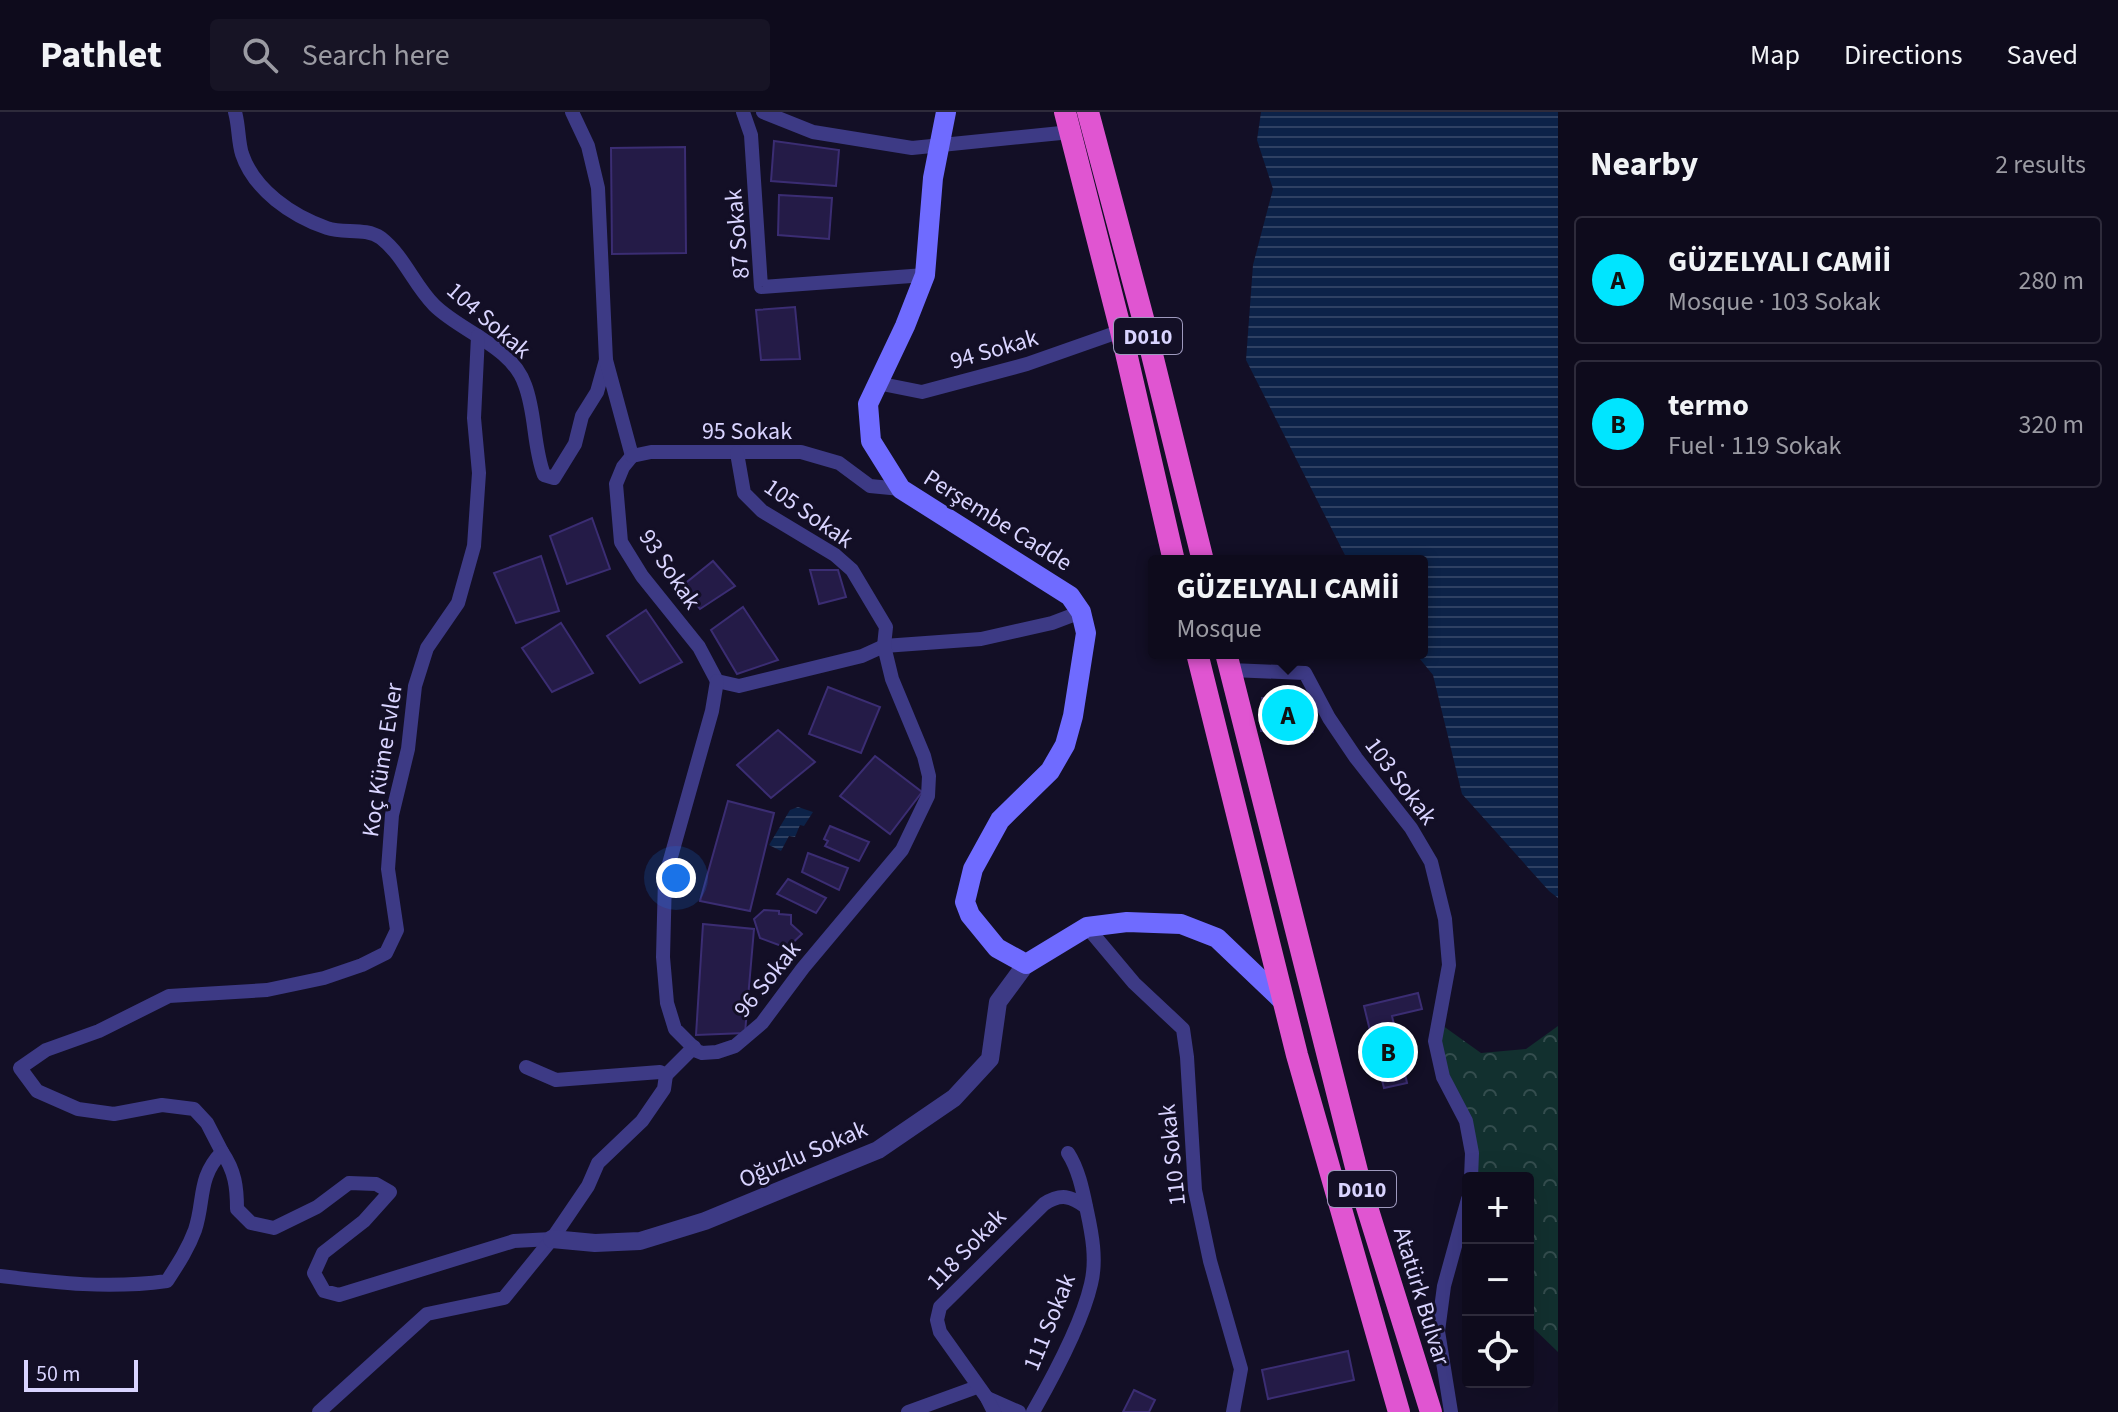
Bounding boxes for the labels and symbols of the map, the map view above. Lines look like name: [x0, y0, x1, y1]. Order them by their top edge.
street label: 87 Sokak: [716, 187, 759, 280]
street label: 104 Sokak: [439, 274, 539, 367]
road number: D010: [1114, 318, 1182, 354]
street label: 94 Sokak: [946, 320, 1042, 379]
street label: 95 Sokak: [702, 414, 792, 449]
street label: Perşembe Cadde: [917, 461, 1079, 580]
street label: 105 Sokak: [757, 470, 861, 557]
street label: 93 Sokak: [630, 522, 709, 617]
street label: Koç Küme Evler: [353, 680, 412, 840]
pin: A: [1262, 685, 1314, 745]
street label: 103 Sokak: [1356, 730, 1445, 833]
your location: [656, 858, 696, 898]
street label: 96 Sokak: [725, 933, 809, 1025]
pin: B: [1362, 1022, 1414, 1082]
street label: 110 Sokak: [1150, 1102, 1195, 1208]
street label: Oğuzlu Sokak: [733, 1112, 873, 1197]
road number: D010: [1328, 1171, 1396, 1207]
street label: 118 Sokak: [918, 1200, 1014, 1298]
street label: Atatürk Bulvar: [1384, 1223, 1459, 1370]
street label: 111 Sokak: [1014, 1268, 1085, 1376]
scale bar: [24, 1356, 138, 1392]

